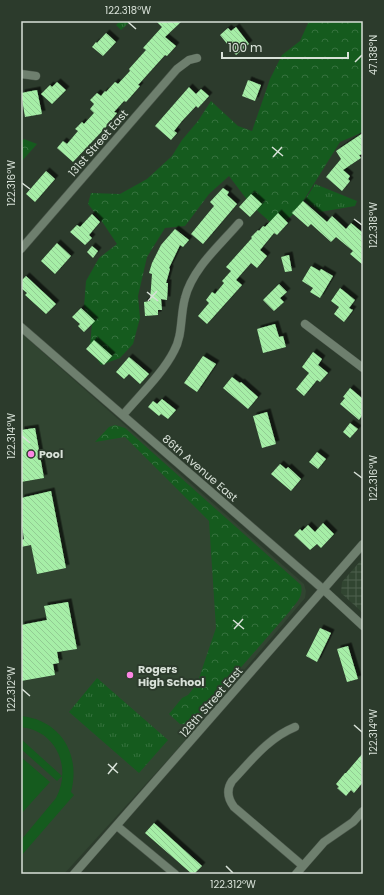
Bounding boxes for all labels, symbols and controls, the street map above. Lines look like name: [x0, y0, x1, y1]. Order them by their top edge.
text: 122.318°W: [105, 3, 151, 18]
scale bar: [222, 34, 348, 60]
text: 47.138°N: [366, 35, 381, 75]
text: 100 m: [228, 39, 262, 56]
street label: 131st Street East: [64, 106, 132, 180]
text: 122.316°W: [4, 160, 19, 206]
text: 122.318°W: [366, 202, 381, 248]
text: 122.314°W: [4, 413, 19, 459]
street label: 86th Avenue East: [159, 431, 241, 505]
place label: Pool: [39, 446, 63, 462]
marker: Pool: [26, 449, 36, 459]
text: 122.316°W: [366, 455, 381, 501]
place label: Rogers High School: [138, 661, 205, 690]
street label: 128th Street East: [176, 663, 246, 741]
text: 122.312°W: [4, 666, 19, 712]
marker: Rogers High School: [125, 670, 135, 680]
text: 122.314°W: [366, 709, 381, 755]
text: 122.312°W: [210, 877, 256, 892]

